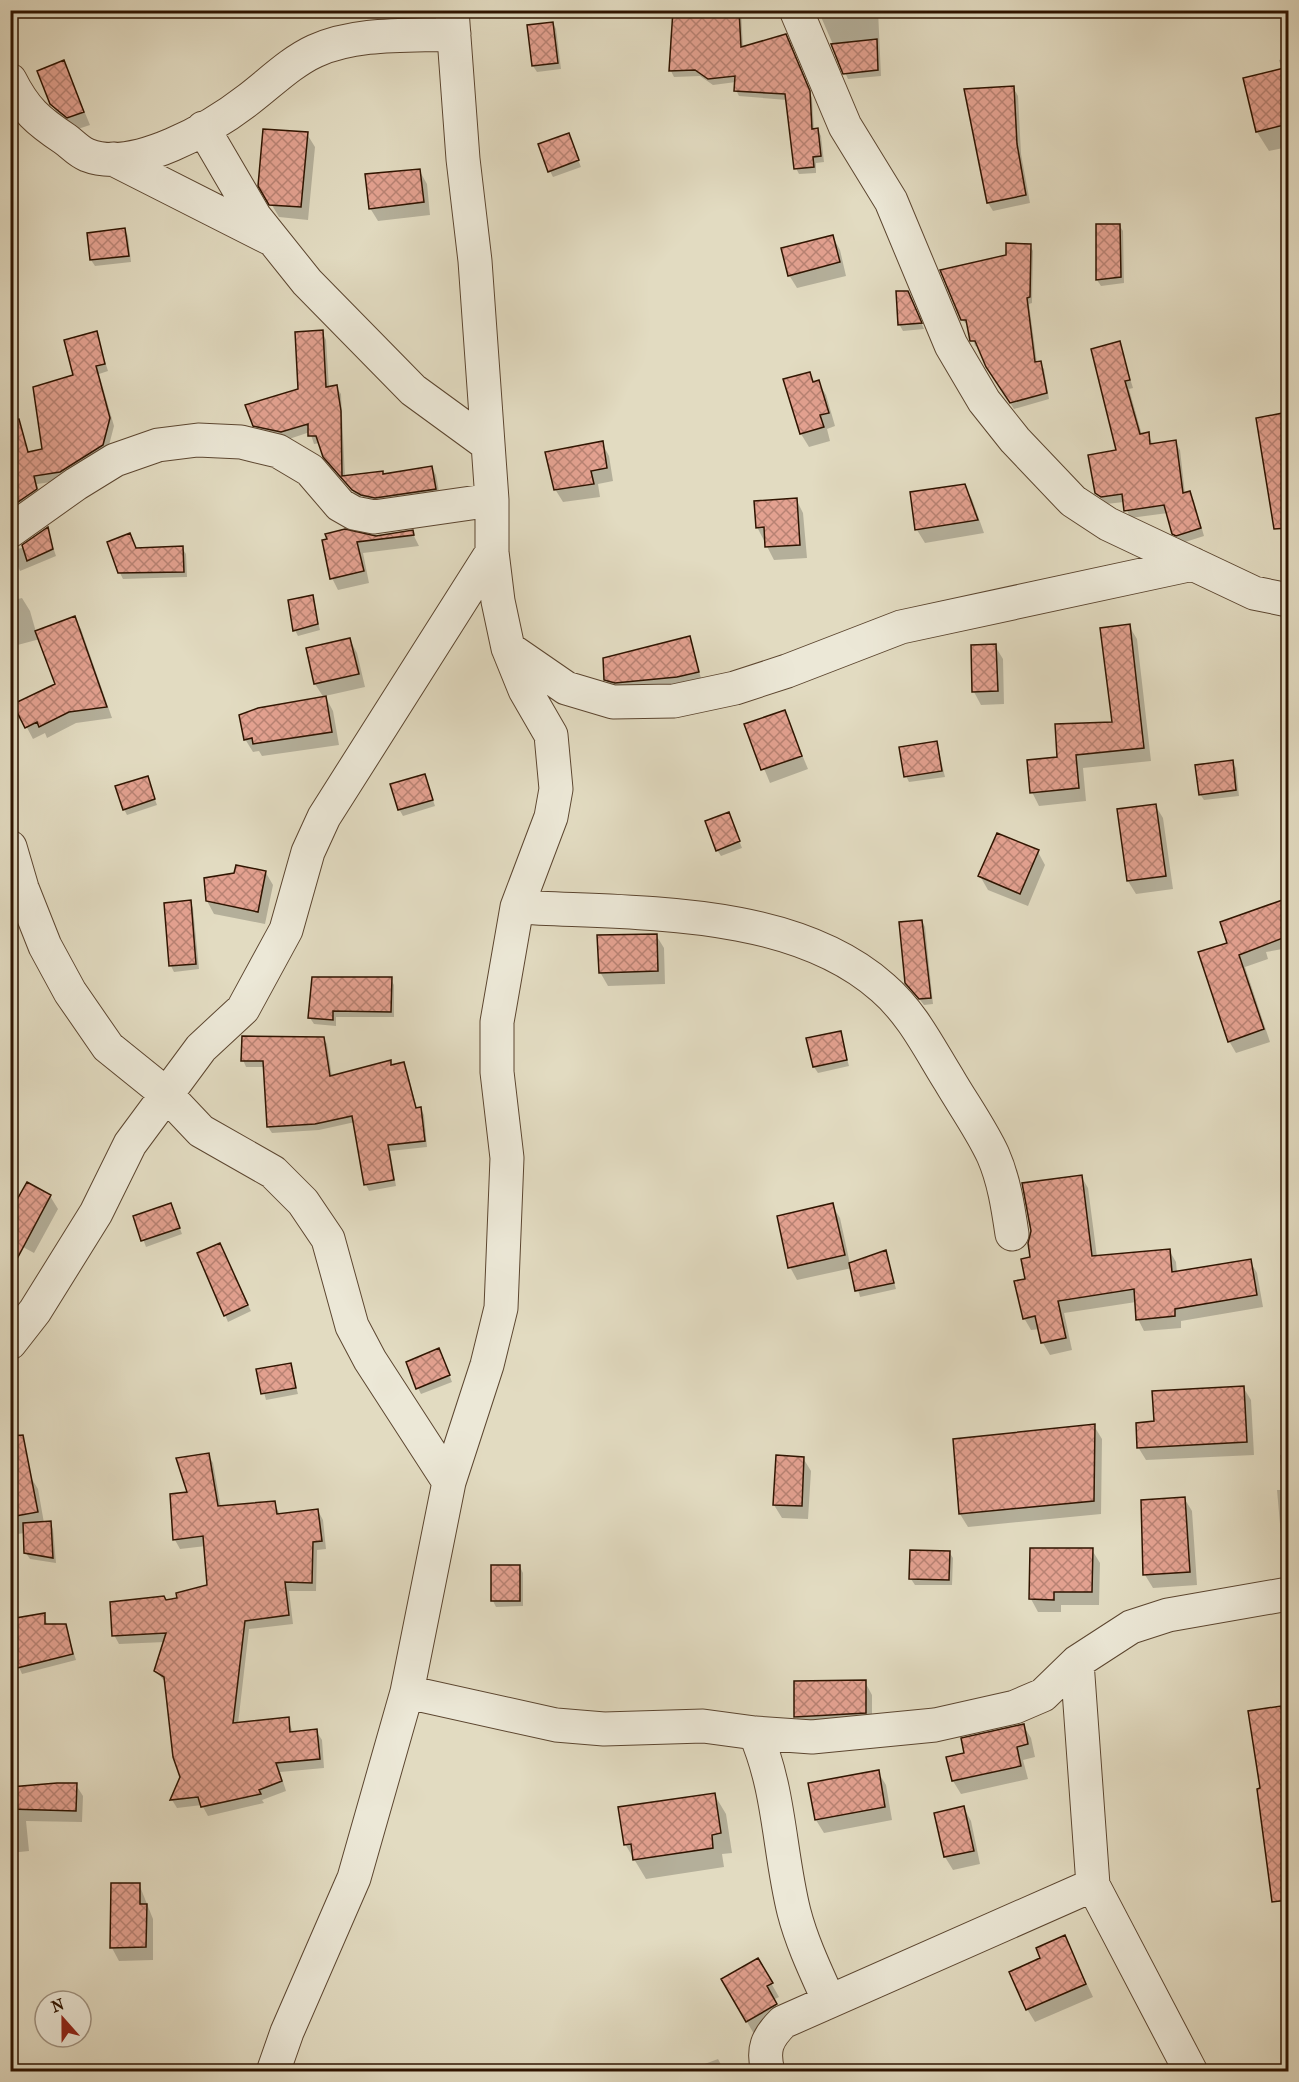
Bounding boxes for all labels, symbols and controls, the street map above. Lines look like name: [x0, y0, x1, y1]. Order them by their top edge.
north arrow: [33, 1989, 93, 2049]
text: N: [49, 1994, 68, 2017]

